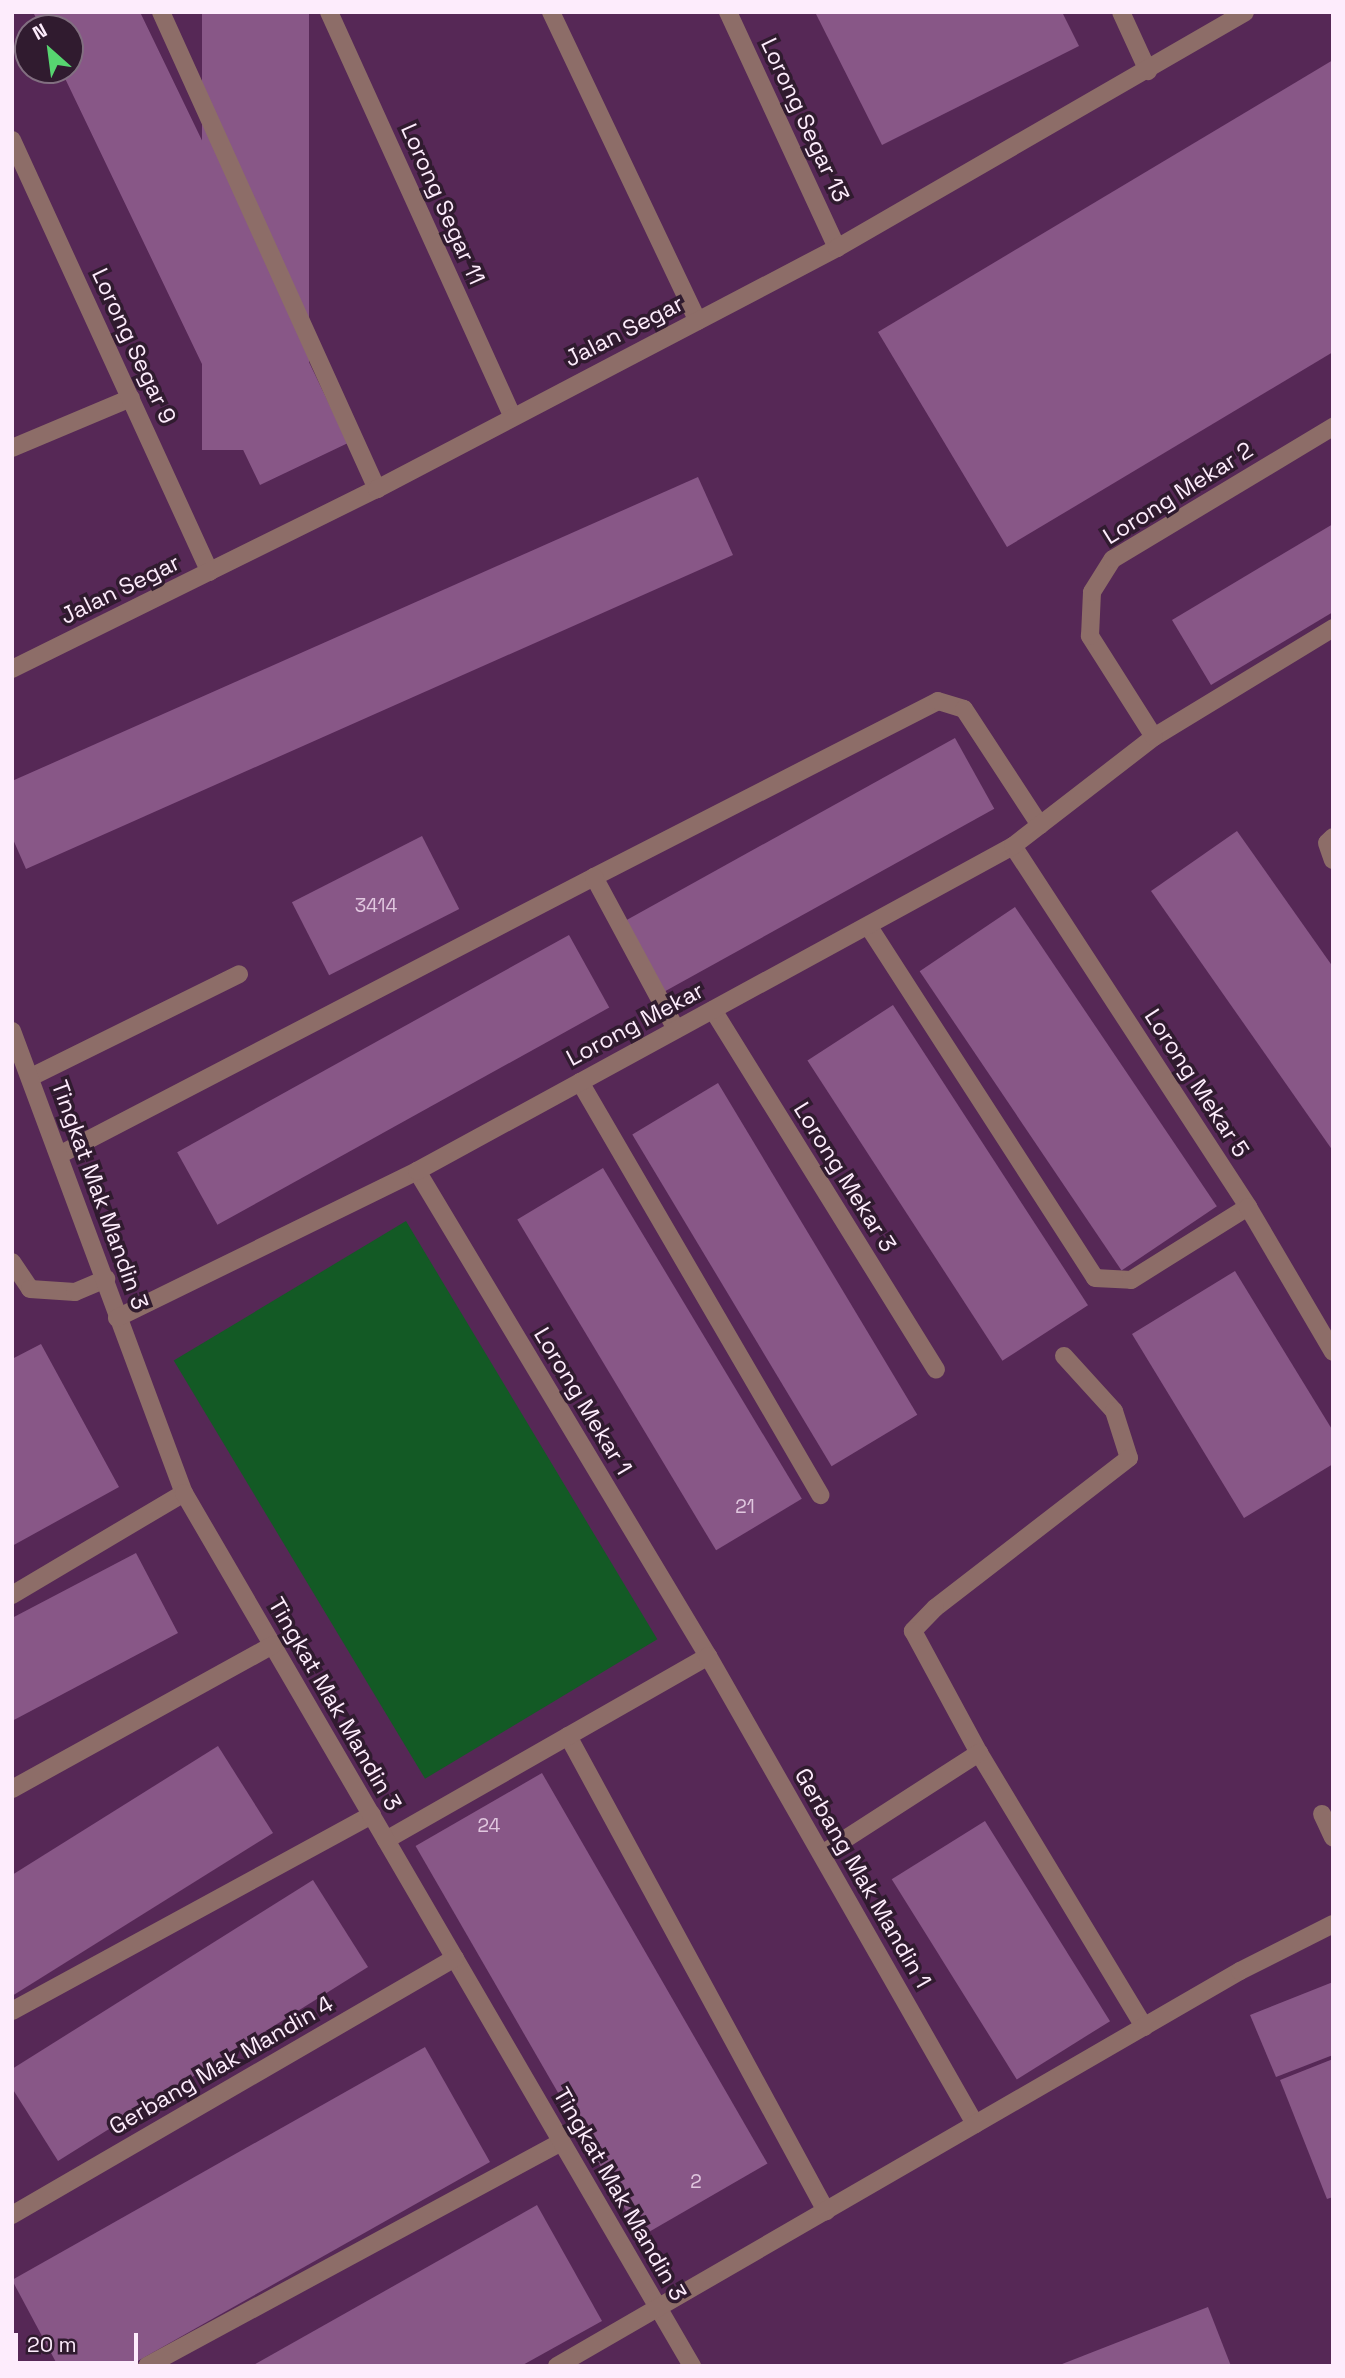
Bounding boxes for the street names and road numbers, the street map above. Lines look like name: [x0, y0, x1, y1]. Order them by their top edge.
street label: Lorong Segar 13: [755, 34, 855, 206]
street label: Lorong Segar 11: [395, 119, 491, 289]
street label: Lorong Segar 9: [86, 264, 182, 428]
street label: Jalan Segar: [560, 289, 688, 373]
street label: Lorong Mekar 2: [1098, 436, 1258, 550]
street label: Jalan Segar: [56, 548, 184, 630]
street label: Lorong Mekar: [562, 976, 708, 1072]
street label: Lorong Mekar 5: [1139, 1004, 1255, 1162]
street label: Tingkat Mak Mandin 3: [46, 1077, 154, 1313]
street label: Lorong Mekar 3: [788, 1097, 902, 1257]
street label: Lorong Mekar 1: [528, 1322, 638, 1480]
street label: Tingkat Mak Mandin 3: [263, 1592, 407, 1816]
street label: Gerbang Mak Mandin 1: [789, 1763, 937, 1993]
street label: Gerbang Mak Mandin 4: [104, 1990, 338, 2140]
street label: Tingkat Mak Mandin 3: [548, 2082, 692, 2306]

